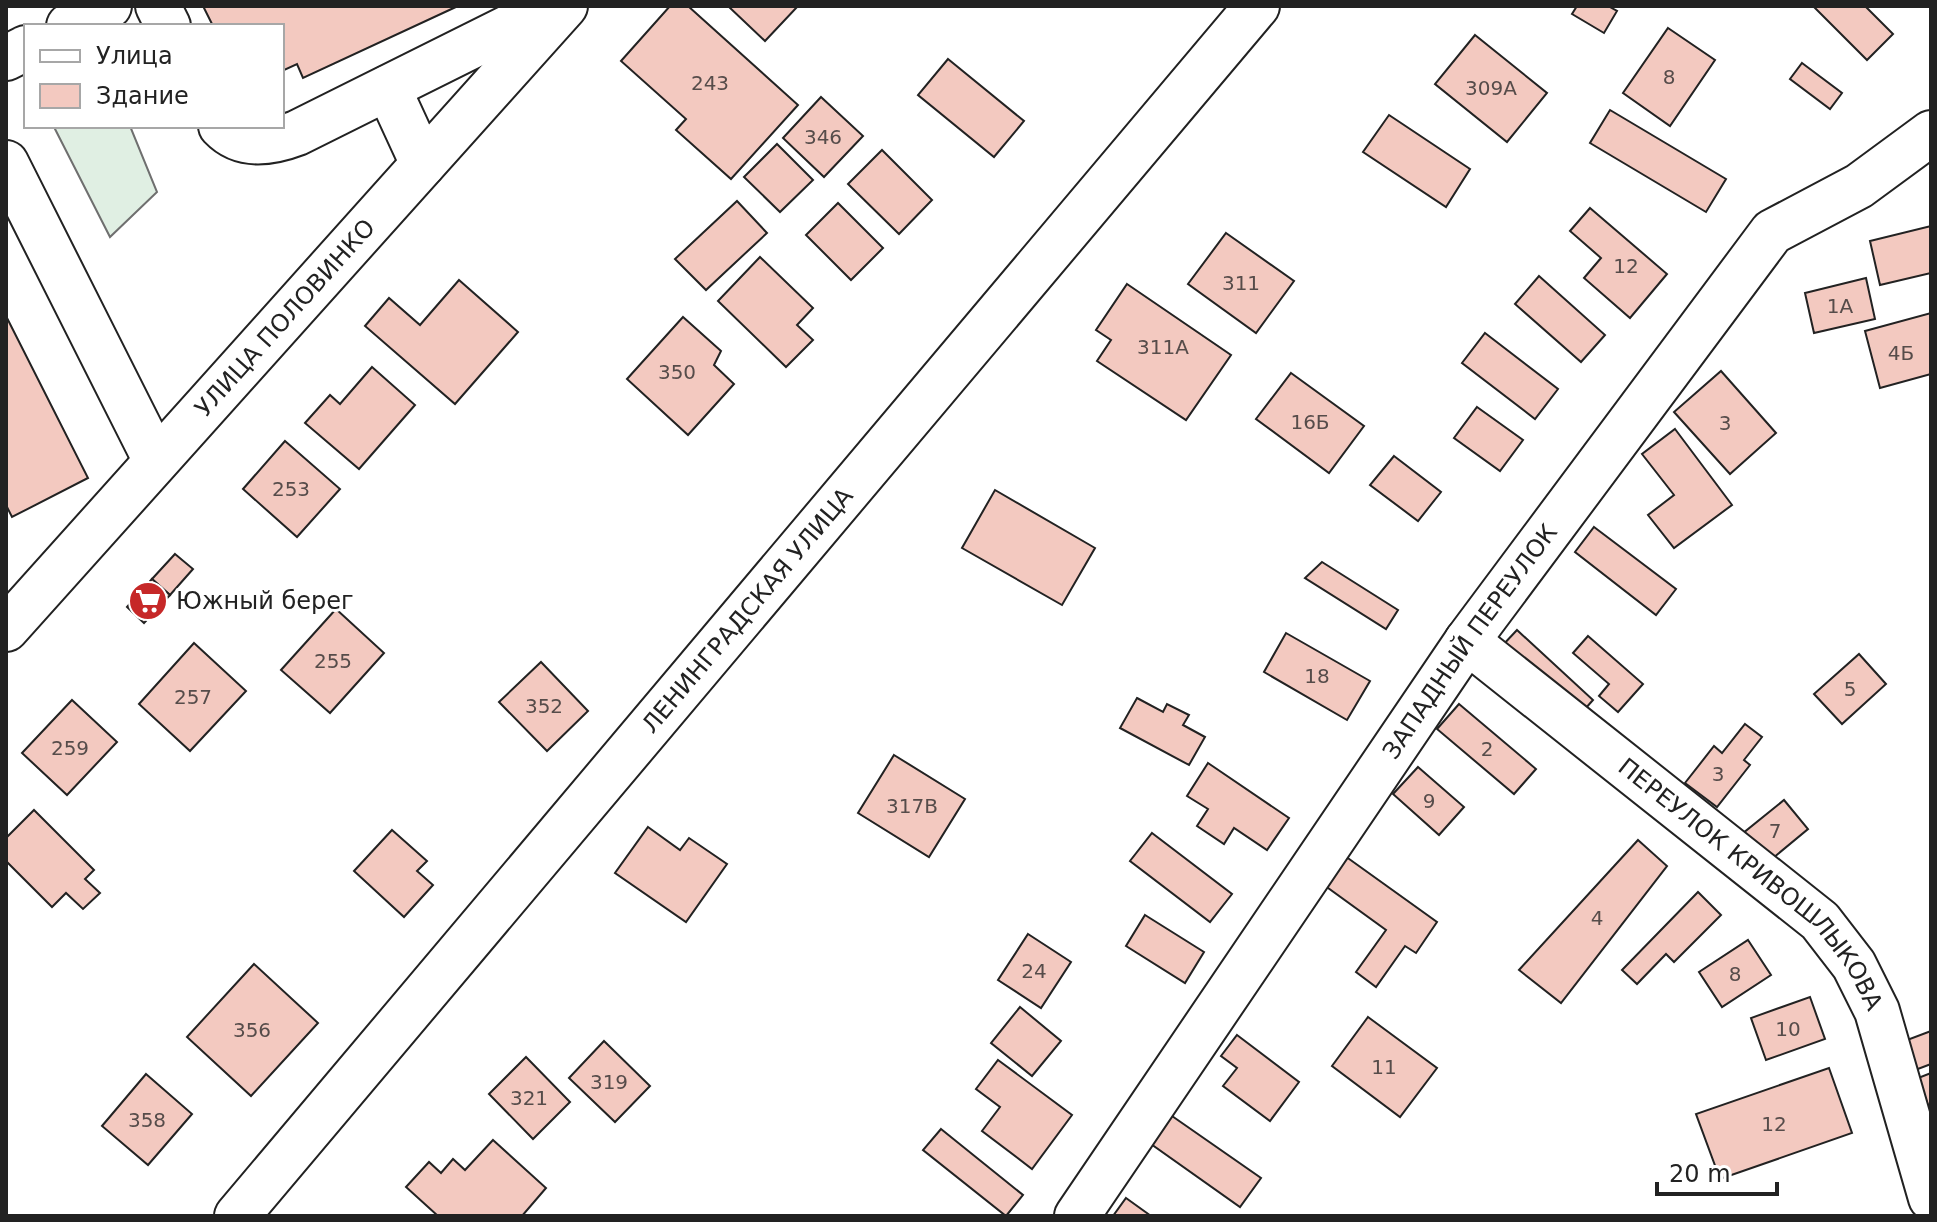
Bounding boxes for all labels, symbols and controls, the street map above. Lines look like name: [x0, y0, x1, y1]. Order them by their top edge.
legend: [24, 24, 284, 128]
text: Улица: [96, 42, 173, 70]
house number: 8: [1663, 65, 1675, 89]
house number: 243: [691, 71, 729, 95]
house number: 309А: [1465, 76, 1517, 100]
text: Здание: [96, 82, 189, 110]
house number: 346: [804, 125, 842, 149]
street label: УЛИЦА ПОЛОВИНКО: [189, 213, 381, 422]
house number: 12: [1613, 254, 1639, 278]
house number: 311: [1222, 271, 1260, 295]
house number: 1А: [1827, 294, 1854, 318]
house number: 311А: [1137, 335, 1189, 359]
house number: 4Б: [1888, 341, 1914, 365]
house number: 350: [658, 360, 696, 384]
house number: 16Б: [1290, 410, 1330, 434]
house number: 3: [1719, 411, 1731, 435]
house number: 253: [272, 477, 310, 501]
street label: ЛЕНИНГРАДСКАЯ УЛИЦА: [636, 482, 859, 739]
street label: ЗАПАДНЫЙ ПЕРЕУЛОК: [1377, 519, 1563, 764]
supermarket icon: Южный берег: [127, 580, 169, 622]
place label: Южный берег: [176, 587, 354, 615]
house number: 255: [314, 649, 352, 673]
house number: 18: [1304, 664, 1330, 688]
house number: 5: [1844, 677, 1856, 701]
house number: 257: [174, 685, 212, 709]
house number: 352: [525, 694, 563, 718]
house number: 259: [51, 736, 89, 760]
house number: 2: [1481, 737, 1493, 761]
street label: ПЕРЕУЛОК КРИВОШЛЫКОВА: [1613, 753, 1889, 1015]
house number: 3: [1712, 762, 1724, 786]
house number: 9: [1423, 789, 1435, 813]
house number: 317В: [886, 794, 938, 818]
house number: 7: [1769, 819, 1781, 843]
house number: 4: [1591, 906, 1603, 930]
house number: 24: [1021, 959, 1047, 983]
house number: 8: [1729, 962, 1741, 986]
house number: 10: [1775, 1017, 1801, 1041]
house number: 356: [233, 1018, 271, 1042]
house number: 11: [1371, 1055, 1397, 1079]
house number: 319: [590, 1070, 628, 1094]
house number: 321: [510, 1086, 548, 1110]
house number: 358: [128, 1108, 166, 1132]
house number: 12: [1761, 1112, 1787, 1136]
scale bar: [1657, 1146, 1777, 1196]
text: 20 m: [1669, 1160, 1731, 1188]

